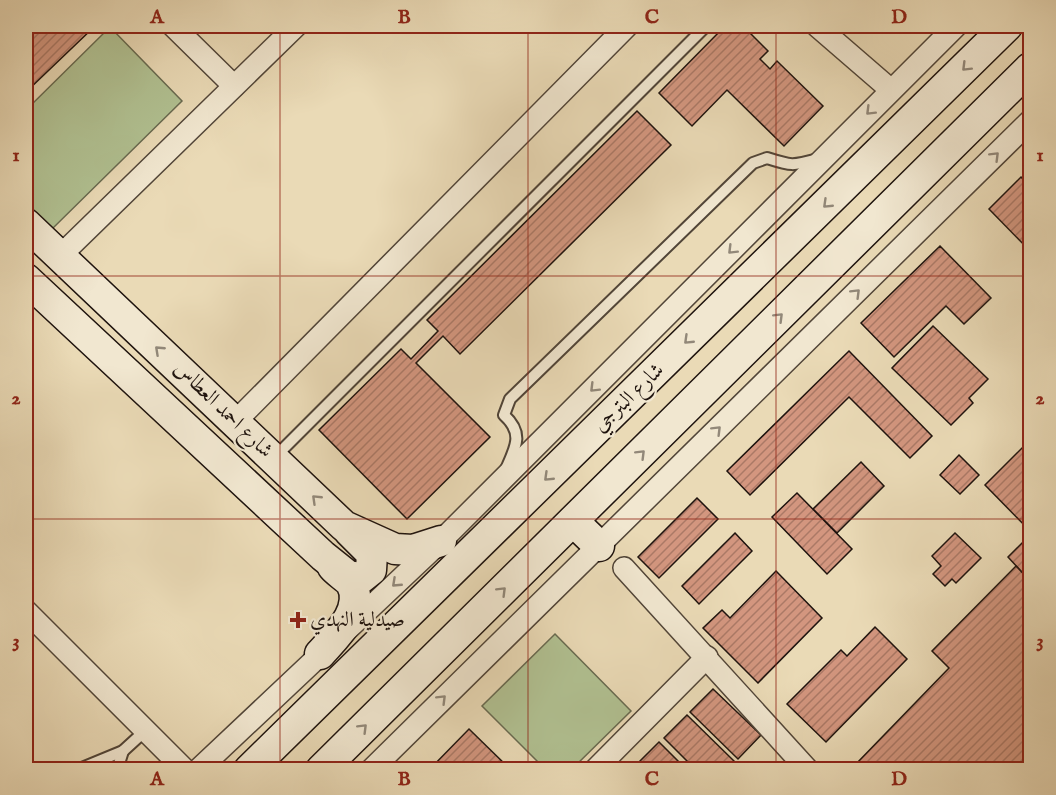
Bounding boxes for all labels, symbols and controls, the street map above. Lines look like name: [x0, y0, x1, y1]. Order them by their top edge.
text: A: [149, 5, 165, 30]
text: B: [397, 5, 411, 30]
text: C: [645, 5, 659, 30]
text: D: [891, 5, 907, 30]
one-way arrow: [962, 59, 973, 70]
one-way arrow: [866, 104, 877, 115]
text: 1: [12, 143, 20, 168]
text: 1: [1036, 143, 1044, 168]
one-way arrow: [987, 153, 998, 164]
one-way arrow: [824, 197, 834, 208]
one-way arrow: [729, 242, 740, 253]
one-way arrow: [848, 290, 859, 301]
one-way arrow: [772, 313, 782, 324]
one-way arrow: [684, 333, 695, 344]
one-way arrow: [156, 346, 166, 357]
street label: شارع احمد العطاس: [165, 356, 279, 467]
street label: شارع البترجي: [588, 357, 672, 441]
one-way arrow: [591, 380, 602, 391]
text: 2: [11, 386, 21, 411]
text: 2: [1035, 386, 1045, 411]
one-way arrow: [710, 426, 720, 437]
one-way arrow: [633, 451, 644, 462]
one-way arrow: [545, 469, 556, 480]
one-way arrow: [312, 495, 322, 506]
one-way arrow: [392, 576, 403, 587]
one-way arrow: [494, 588, 505, 599]
place label: صيدلية النهدي: [310, 607, 405, 635]
marker: صيدلية النهدي: [291, 613, 305, 627]
text: 3: [12, 629, 20, 654]
text: 3: [1036, 629, 1044, 654]
one-way arrow: [435, 695, 446, 706]
one-way arrow: [356, 725, 367, 736]
text: A: [149, 767, 165, 792]
text: B: [397, 767, 411, 792]
text: C: [645, 767, 659, 792]
text: D: [891, 767, 907, 792]

